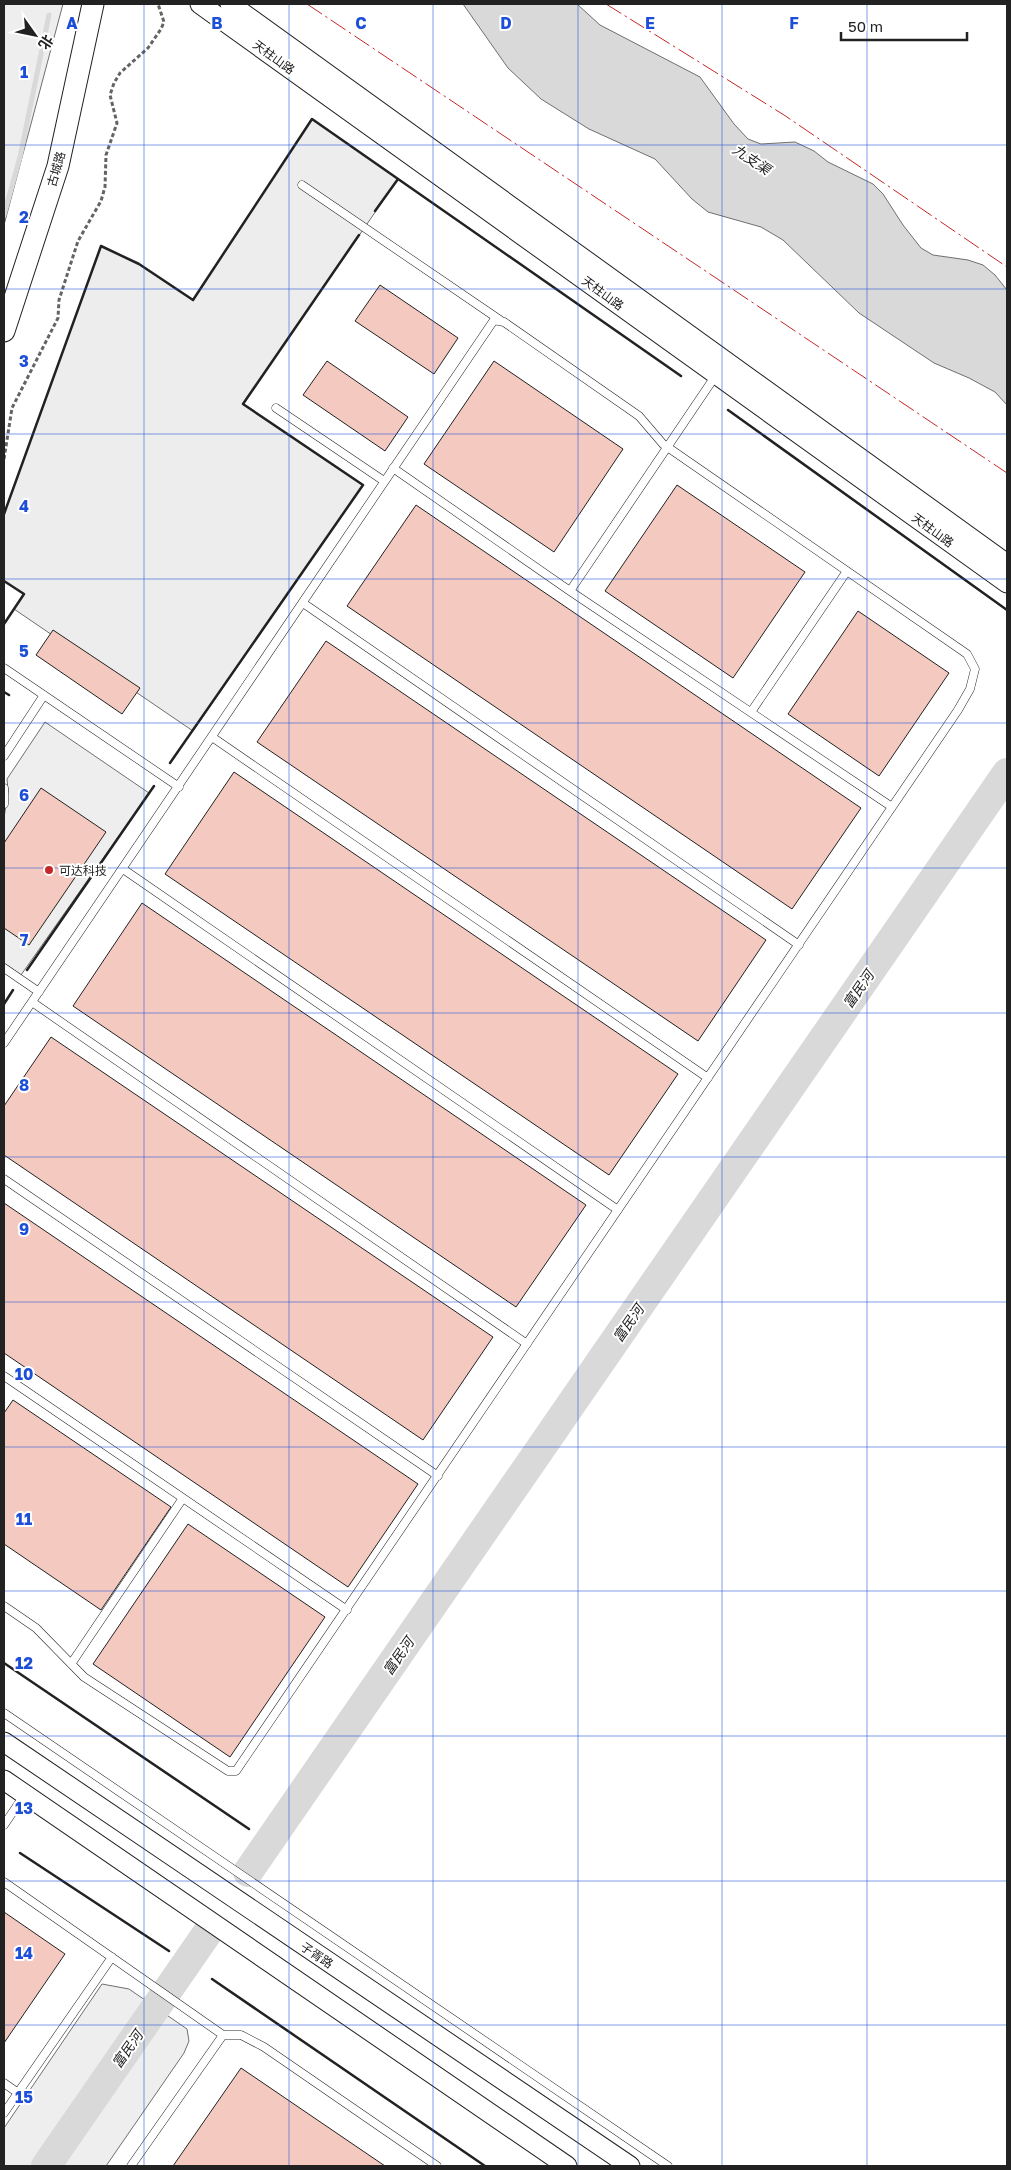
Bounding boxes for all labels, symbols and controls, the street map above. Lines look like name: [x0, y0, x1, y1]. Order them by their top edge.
north arrow: [10, 10, 60, 60]
scale bar: [841, 10, 967, 42]
text: A: [66, 13, 78, 33]
text: B: [211, 13, 223, 33]
text: C: [355, 13, 367, 33]
text: D: [500, 13, 512, 33]
text: E: [645, 13, 655, 33]
text: F: [789, 13, 799, 33]
text: 50 m: [848, 17, 883, 35]
text: 北: [35, 32, 57, 53]
street label: 天柱山路: [250, 37, 298, 77]
text: 1: [20, 62, 28, 82]
water label: 九支渠: [730, 140, 776, 179]
street label: 古城路: [44, 150, 68, 188]
text: 2: [19, 207, 29, 227]
street label: 天柱山路: [579, 273, 627, 313]
text: 3: [19, 351, 29, 371]
text: 4: [19, 496, 29, 516]
street label: 天柱山路: [909, 510, 957, 550]
text: 5: [19, 641, 29, 661]
text: 6: [19, 785, 29, 805]
place label: 可达科技: [59, 863, 107, 878]
marker: 可达科技: [43, 864, 55, 876]
text: 7: [20, 930, 29, 950]
water label: 富民河: [839, 964, 879, 1011]
text: 8: [19, 1075, 29, 1095]
text: 9: [19, 1219, 29, 1239]
water label: 富民河: [609, 1298, 649, 1345]
text: 10: [15, 1364, 33, 1384]
text: 11: [16, 1509, 32, 1529]
water label: 富民河: [379, 1631, 419, 1678]
text: 12: [15, 1653, 33, 1673]
text: 13: [15, 1798, 33, 1818]
street label: 子胥路: [298, 1939, 336, 1971]
text: 14: [15, 1943, 33, 1963]
water label: 富民河: [108, 2024, 148, 2071]
text: 15: [15, 2087, 33, 2107]

